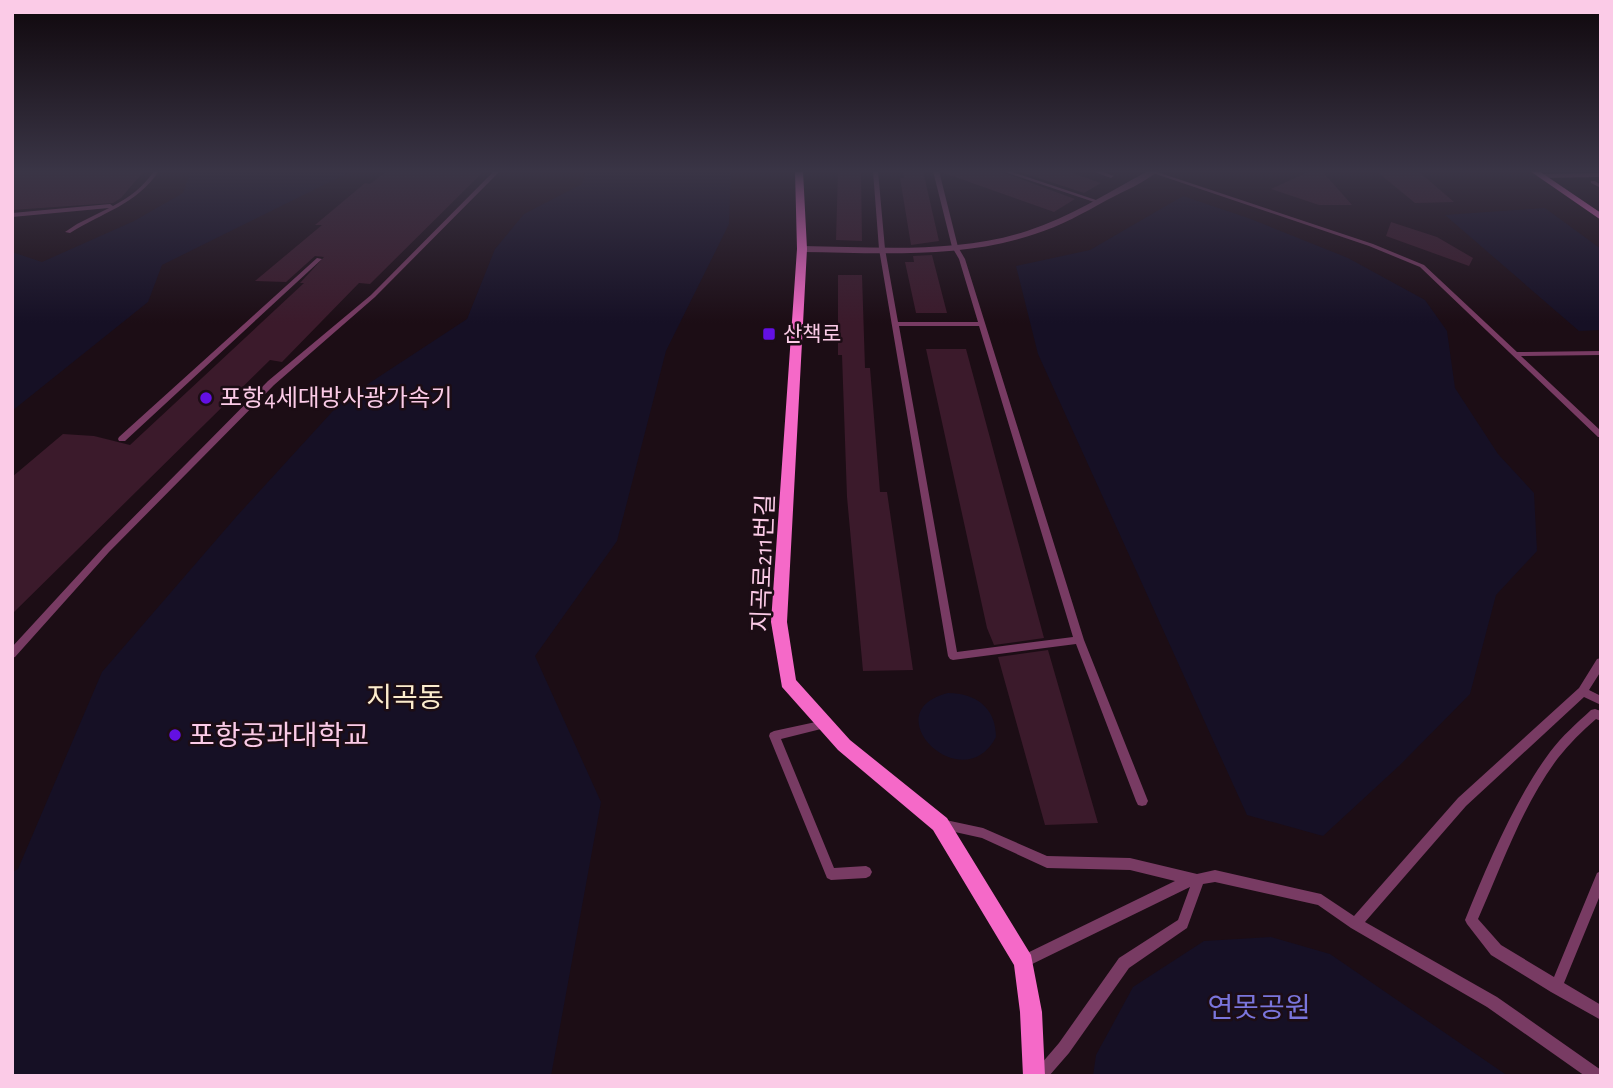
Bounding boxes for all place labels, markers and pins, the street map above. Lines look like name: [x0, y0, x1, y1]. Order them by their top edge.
place label: 산책로: [783, 323, 841, 345]
marker: 산책로: [761, 326, 777, 342]
place label: 포항4세대방사광가속기: [220, 385, 452, 411]
marker: 포항4세대방사광가속기: [198, 390, 214, 406]
place label: 포항공과대학교: [189, 721, 369, 751]
marker: 포항공과대학교: [167, 727, 183, 743]

